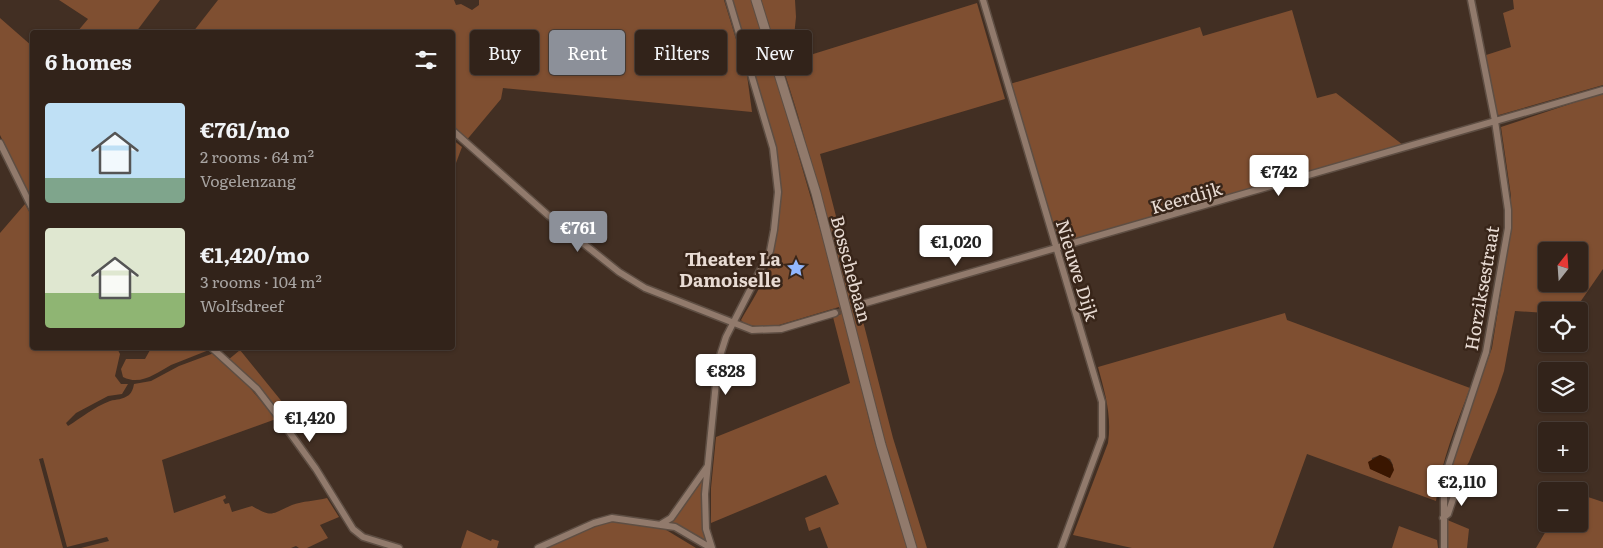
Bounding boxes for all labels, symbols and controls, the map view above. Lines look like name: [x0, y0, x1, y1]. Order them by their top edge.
chip: Buy: [470, 30, 539, 75]
chip: Rent: [549, 30, 625, 75]
chip: Filters: [635, 30, 727, 75]
chip: New: [737, 30, 812, 75]
text: 6 homes: [45, 45, 132, 76]
icon: filters: [412, 46, 440, 74]
text: €761/mo: [200, 113, 290, 144]
icon: home: [85, 123, 145, 183]
text: 2 rooms · 64 m²: [200, 144, 314, 168]
pin: €742: [1249, 154, 1309, 197]
text: €742: [1261, 159, 1297, 183]
text: Vogelenzang: [200, 168, 296, 192]
street label: Keerdijk: [1147, 174, 1226, 220]
pin: €761: [548, 210, 608, 253]
street label: Bosschebaan: [825, 212, 879, 326]
text: €761: [560, 215, 596, 239]
street label: Nieuwe Dijk: [1050, 216, 1107, 325]
street label: Horziksestraat: [1457, 223, 1505, 352]
pin: €1,020: [915, 224, 997, 267]
text: €1,020: [930, 229, 982, 253]
text: €1,420/mo: [200, 238, 310, 269]
north arrow: [1538, 242, 1588, 292]
map controls: [1538, 242, 1588, 532]
place label: Theater La Damoiselle: [679, 245, 782, 293]
icon: home: [85, 248, 145, 308]
place icon: Theater La Damoiselle: [785, 257, 807, 279]
text: 3 rooms · 104 m²: [200, 269, 322, 293]
text: Wolfsdreef: [200, 293, 284, 317]
button: locate: [1538, 302, 1588, 352]
pin: €828: [696, 354, 756, 396]
text: €828: [707, 358, 745, 382]
button: layers: [1538, 362, 1588, 412]
pin: €1,420: [269, 400, 351, 443]
text: €1,420: [285, 405, 335, 429]
button: +: [1538, 422, 1588, 472]
pin: €2,110: [1421, 464, 1503, 507]
text: €2,110: [1438, 469, 1486, 493]
button: −: [1538, 482, 1588, 532]

